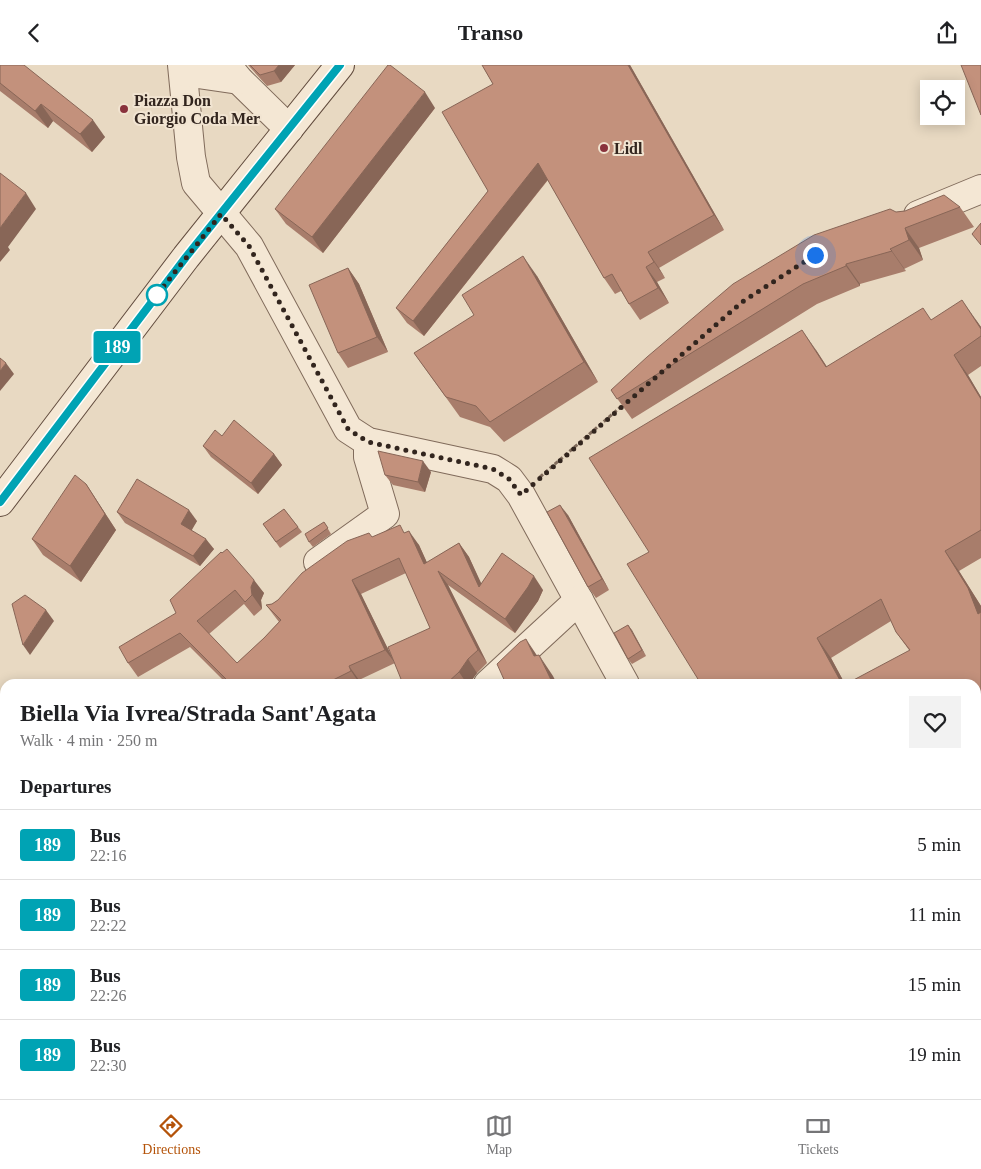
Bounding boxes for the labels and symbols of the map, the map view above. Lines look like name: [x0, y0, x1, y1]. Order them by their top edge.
place label: Piazza Don Giorgio Coda Mer: [134, 92, 260, 128]
marker: Piazza Don Giorgio Coda Mer: [118, 103, 130, 115]
place label: Lidl: [614, 140, 643, 157]
marker: Lidl: [598, 142, 610, 154]
your location: [803, 243, 828, 268]
unlabelled marker: [146, 284, 168, 306]
line badge: 189: [88, 331, 146, 363]

